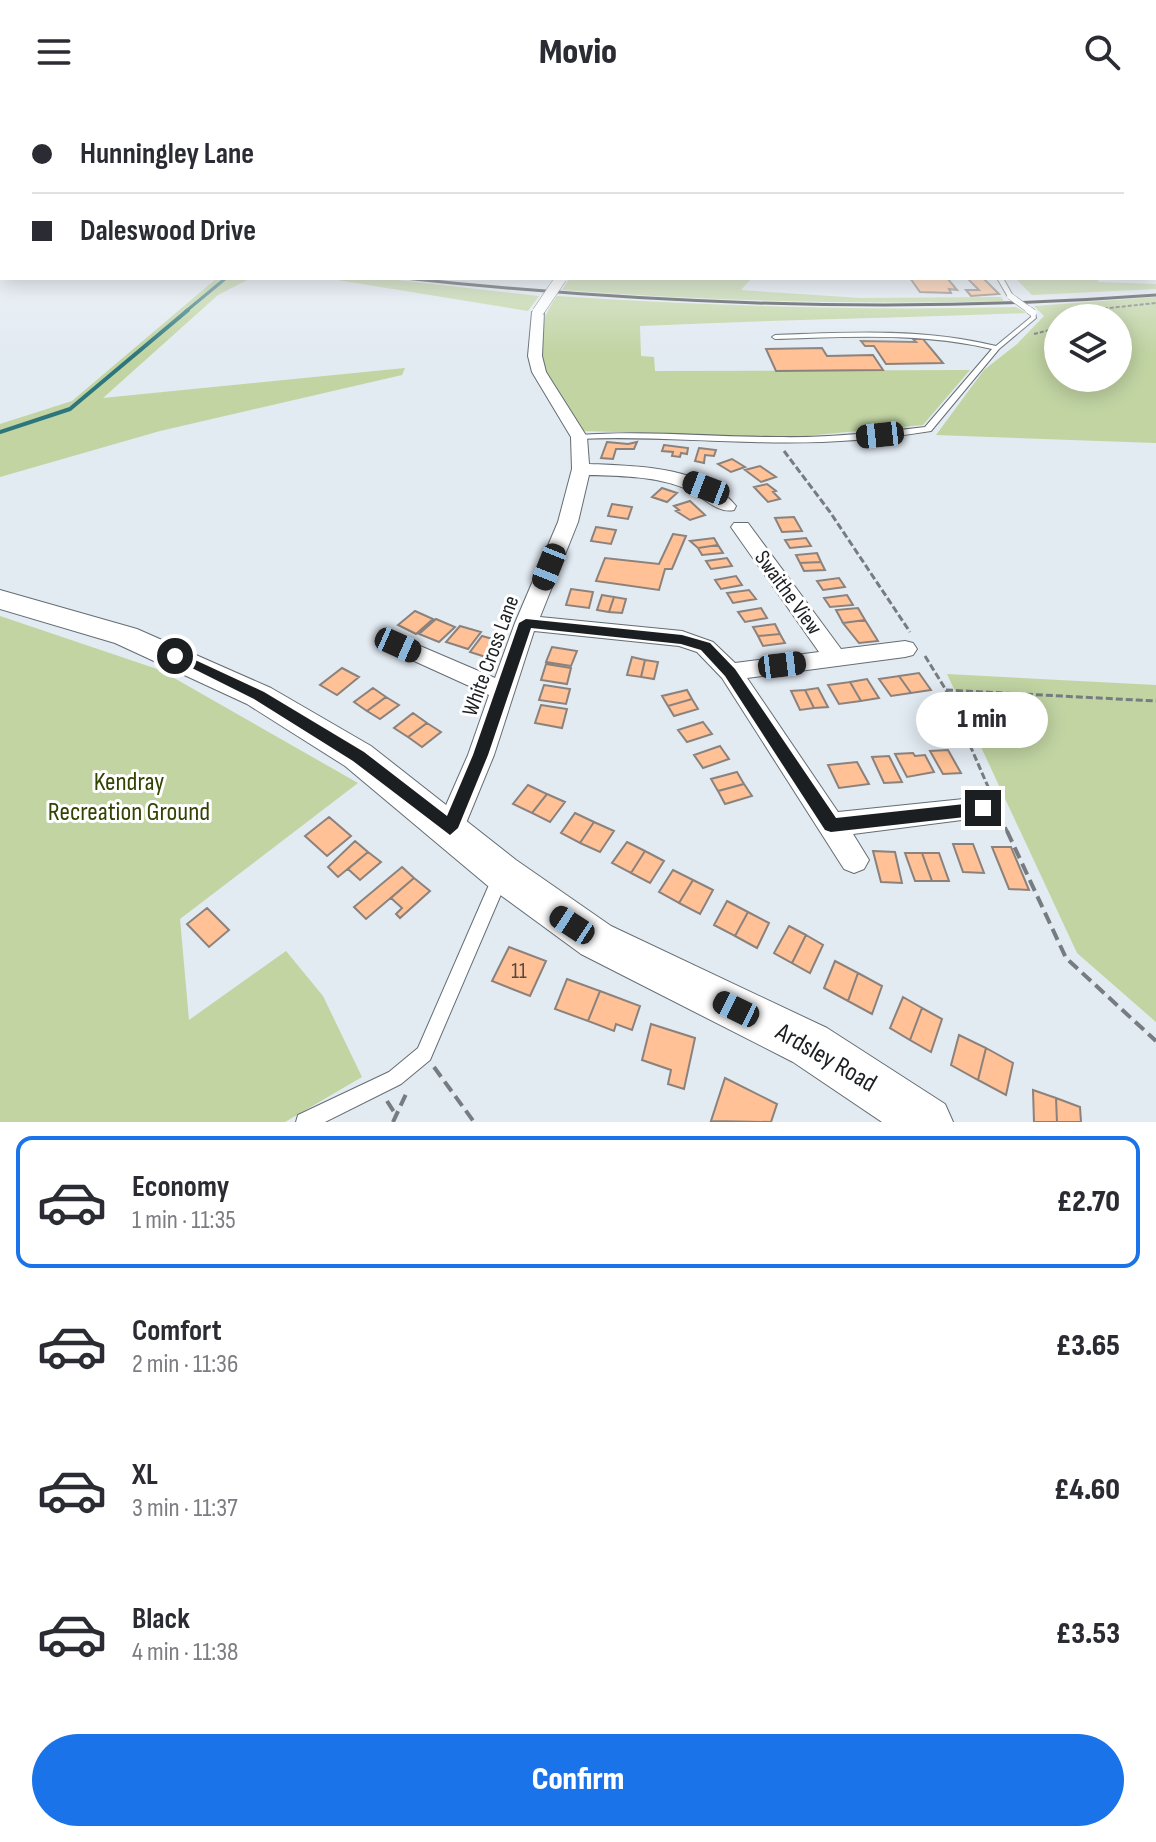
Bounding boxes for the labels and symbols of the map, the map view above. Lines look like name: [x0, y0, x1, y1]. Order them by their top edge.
car: [855, 421, 905, 449]
car: [679, 468, 733, 508]
car: [529, 540, 569, 594]
street label: Swaithe View: [748, 546, 828, 640]
street label: White Cross Lane: [457, 592, 525, 720]
car: [371, 624, 425, 666]
route start: [157, 638, 193, 674]
car: [757, 650, 807, 680]
callout: 1 min: [917, 692, 1049, 748]
park label: Kendray Recreation Ground: [48, 767, 210, 828]
route end: [965, 790, 1001, 826]
car: [545, 902, 599, 948]
house number: 11: [511, 958, 527, 985]
car: [709, 988, 763, 1030]
street label: Ardsley Road: [769, 1016, 882, 1099]

